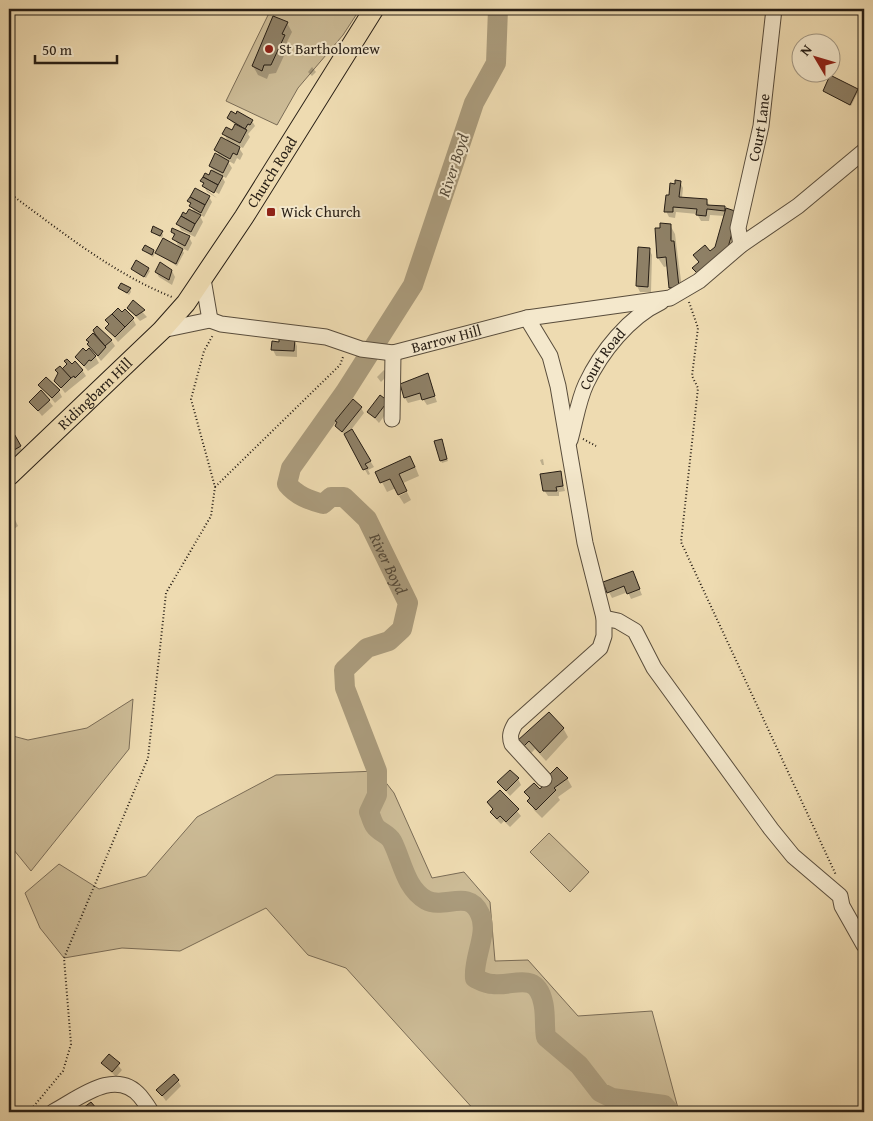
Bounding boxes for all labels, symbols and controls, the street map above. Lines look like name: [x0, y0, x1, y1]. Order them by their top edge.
scale bar: [35, 32, 118, 64]
north arrow: [790, 32, 840, 82]
place label: St Bartholomew: [279, 38, 380, 59]
text: 50 m: [42, 39, 73, 60]
text: N: [795, 40, 817, 60]
marker: St Bartholomew: [263, 43, 275, 55]
street label: Court Lane: [742, 92, 775, 163]
water label: River Boyd: [431, 130, 475, 201]
street label: Church Road: [241, 132, 302, 212]
place label: Wick Church: [281, 201, 361, 222]
marker: Wick Church: [265, 206, 277, 218]
street label: Barrow Hill: [409, 319, 484, 358]
street label: Court Road: [574, 323, 630, 393]
street label: Ridingbarn Hill: [53, 353, 137, 434]
water label: River Boyd: [363, 528, 414, 598]

